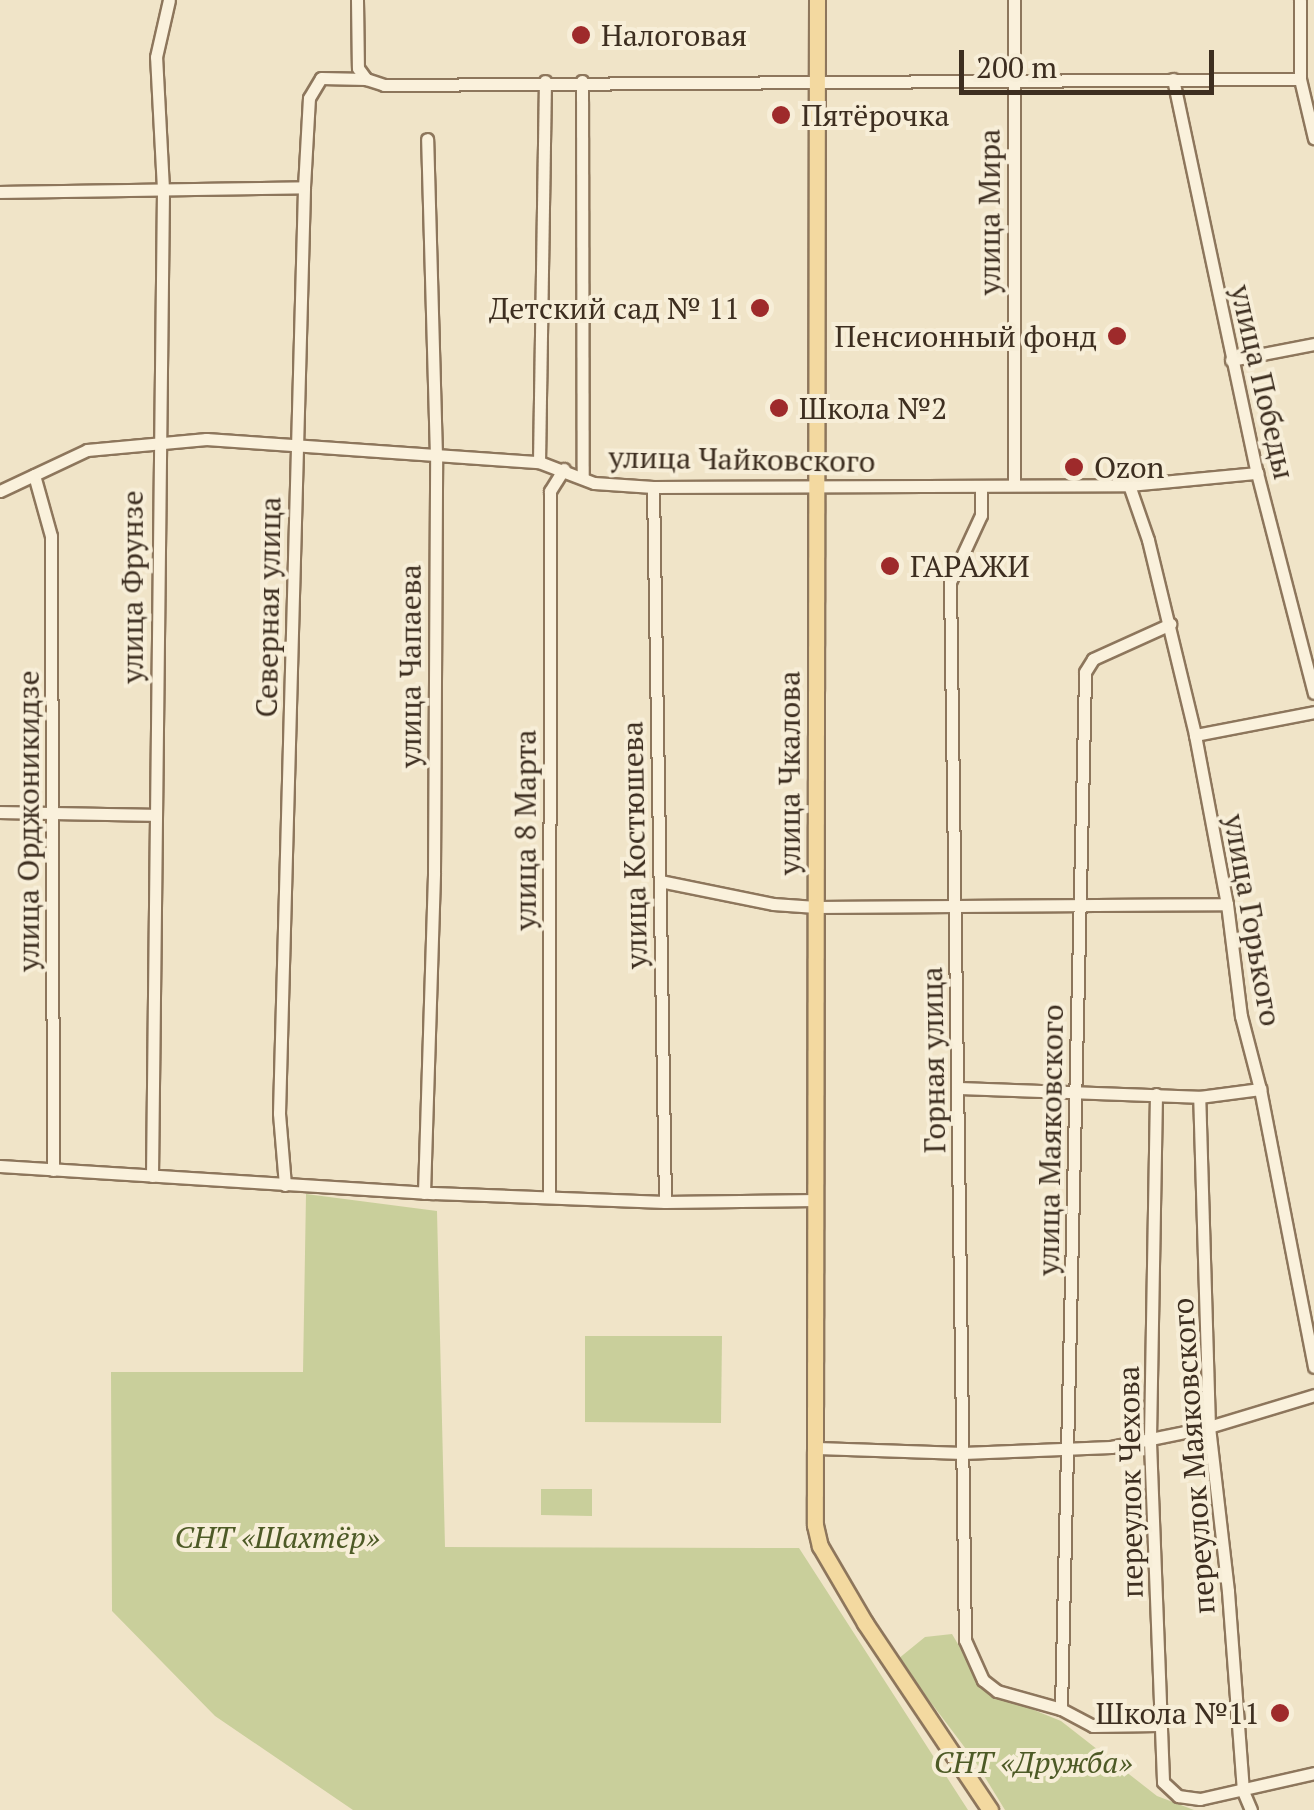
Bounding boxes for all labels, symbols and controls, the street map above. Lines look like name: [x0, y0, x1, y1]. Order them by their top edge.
place label: Налоговая: [601, 17, 747, 53]
marker: Налоговая: [570, 24, 592, 46]
scale bar: [964, 30, 1219, 92]
text: 200 m: [976, 47, 1057, 87]
place label: Пятёрочка: [801, 97, 950, 133]
marker: Пятёрочка: [770, 104, 792, 126]
street label: улица Мира: [971, 129, 1007, 295]
street label: улица Победы: [1223, 281, 1303, 483]
place label: Детский сад № 11: [489, 290, 740, 326]
marker: Детский сад № 11: [749, 297, 771, 319]
place label: Пенсионный фонд: [835, 318, 1097, 354]
marker: Пенсионный фонд: [1106, 325, 1128, 347]
place label: Школа №2: [799, 390, 947, 426]
marker: Школа №2: [768, 397, 790, 419]
street label: улица Чайковского: [608, 439, 876, 479]
place label: Ozon: [1094, 449, 1164, 485]
marker: Ozon: [1063, 456, 1085, 478]
street label: улица Фрунзе: [114, 491, 150, 683]
street label: Северная улица: [248, 496, 288, 718]
place label: ГАРАЖИ: [910, 548, 1030, 584]
marker: ГАРАЖИ: [879, 555, 901, 577]
street label: улица Чапаева: [392, 564, 428, 768]
street label: улица Орджоникидзе: [10, 670, 46, 972]
street label: улица Чкалова: [771, 671, 807, 875]
street label: улица Костюшева: [614, 721, 654, 969]
street label: улица 8 Марта: [507, 730, 543, 930]
street label: улица Горького: [1217, 811, 1289, 1029]
street label: Горная улица: [913, 966, 953, 1154]
street label: улица Маяковского: [1030, 1004, 1070, 1276]
street label: переулок Маяковского: [1164, 1297, 1222, 1615]
street label: переулок Чехова: [1110, 1366, 1150, 1598]
park label: СНТ «Шахтёр»: [174, 1519, 380, 1555]
place label: Школа №11: [1096, 1695, 1260, 1731]
marker: Школа №11: [1269, 1702, 1291, 1724]
park label: СНТ «Дружба»: [934, 1744, 1132, 1780]

